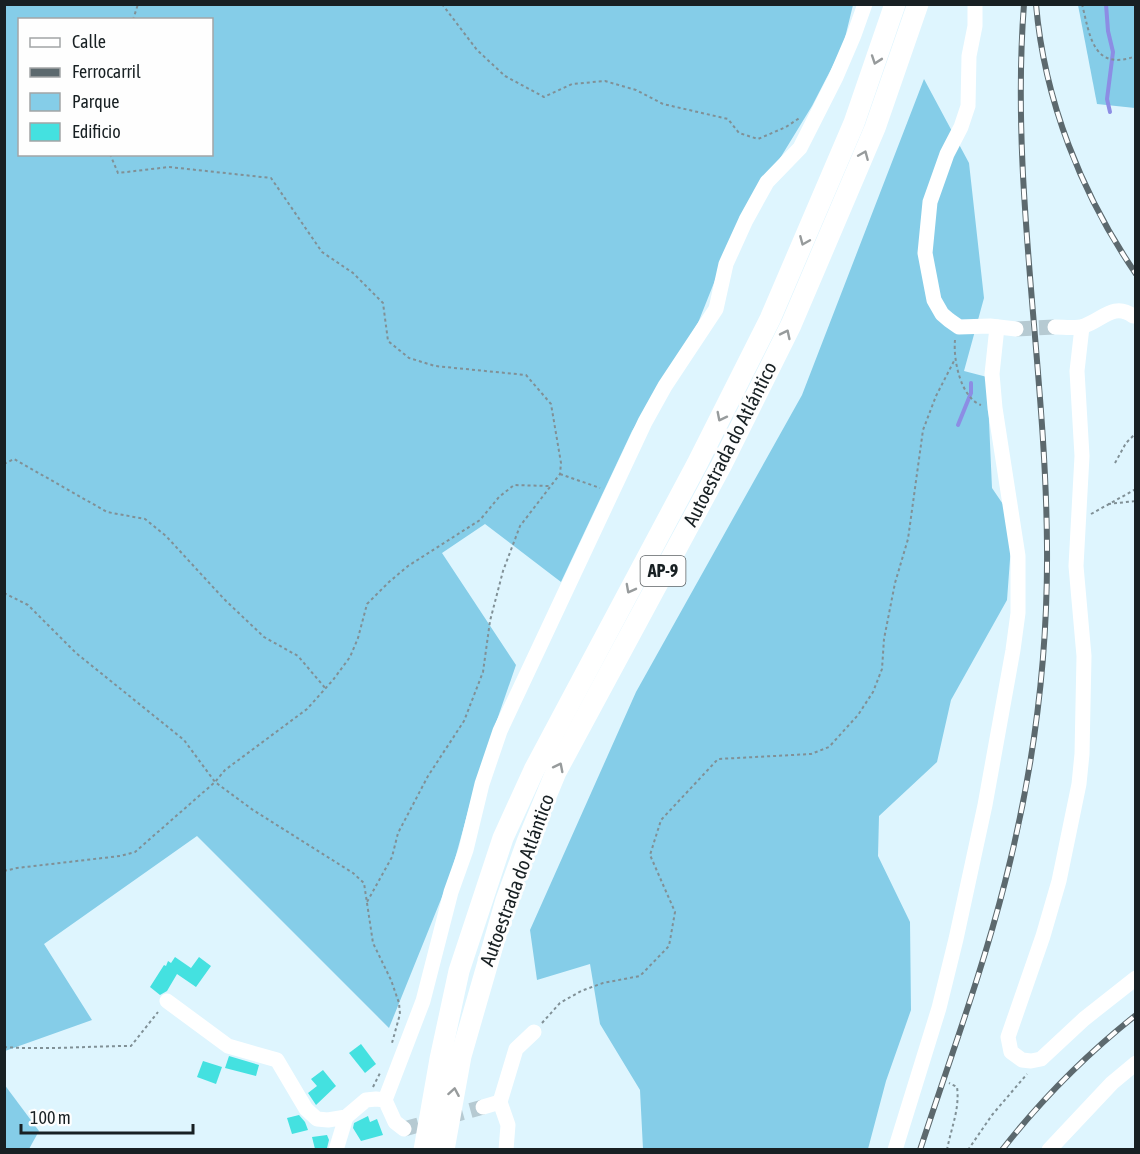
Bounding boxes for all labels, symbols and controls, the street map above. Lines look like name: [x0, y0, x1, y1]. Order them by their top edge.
legend: [18, 18, 213, 156]
text: Calle: [72, 31, 106, 52]
one-way arrow: [870, 54, 883, 65]
text: Ferrocarril: [72, 61, 141, 82]
text: Parque: [72, 91, 120, 112]
text: Edificio: [72, 121, 121, 142]
one-way arrow: [857, 151, 869, 162]
one-way arrow: [799, 234, 811, 245]
one-way arrow: [779, 330, 791, 341]
street label: Autoestrada do Atlántico: [678, 358, 781, 530]
one-way arrow: [716, 411, 728, 422]
road number: AP-9: [640, 556, 686, 586]
one-way arrow: [626, 583, 637, 594]
one-way arrow: [552, 763, 563, 774]
street label: Autoestrada do Atlántico: [475, 791, 558, 969]
one-way arrow: [448, 1087, 460, 1097]
scale bar: [21, 1097, 194, 1135]
text: 100 m: [30, 1107, 71, 1128]

